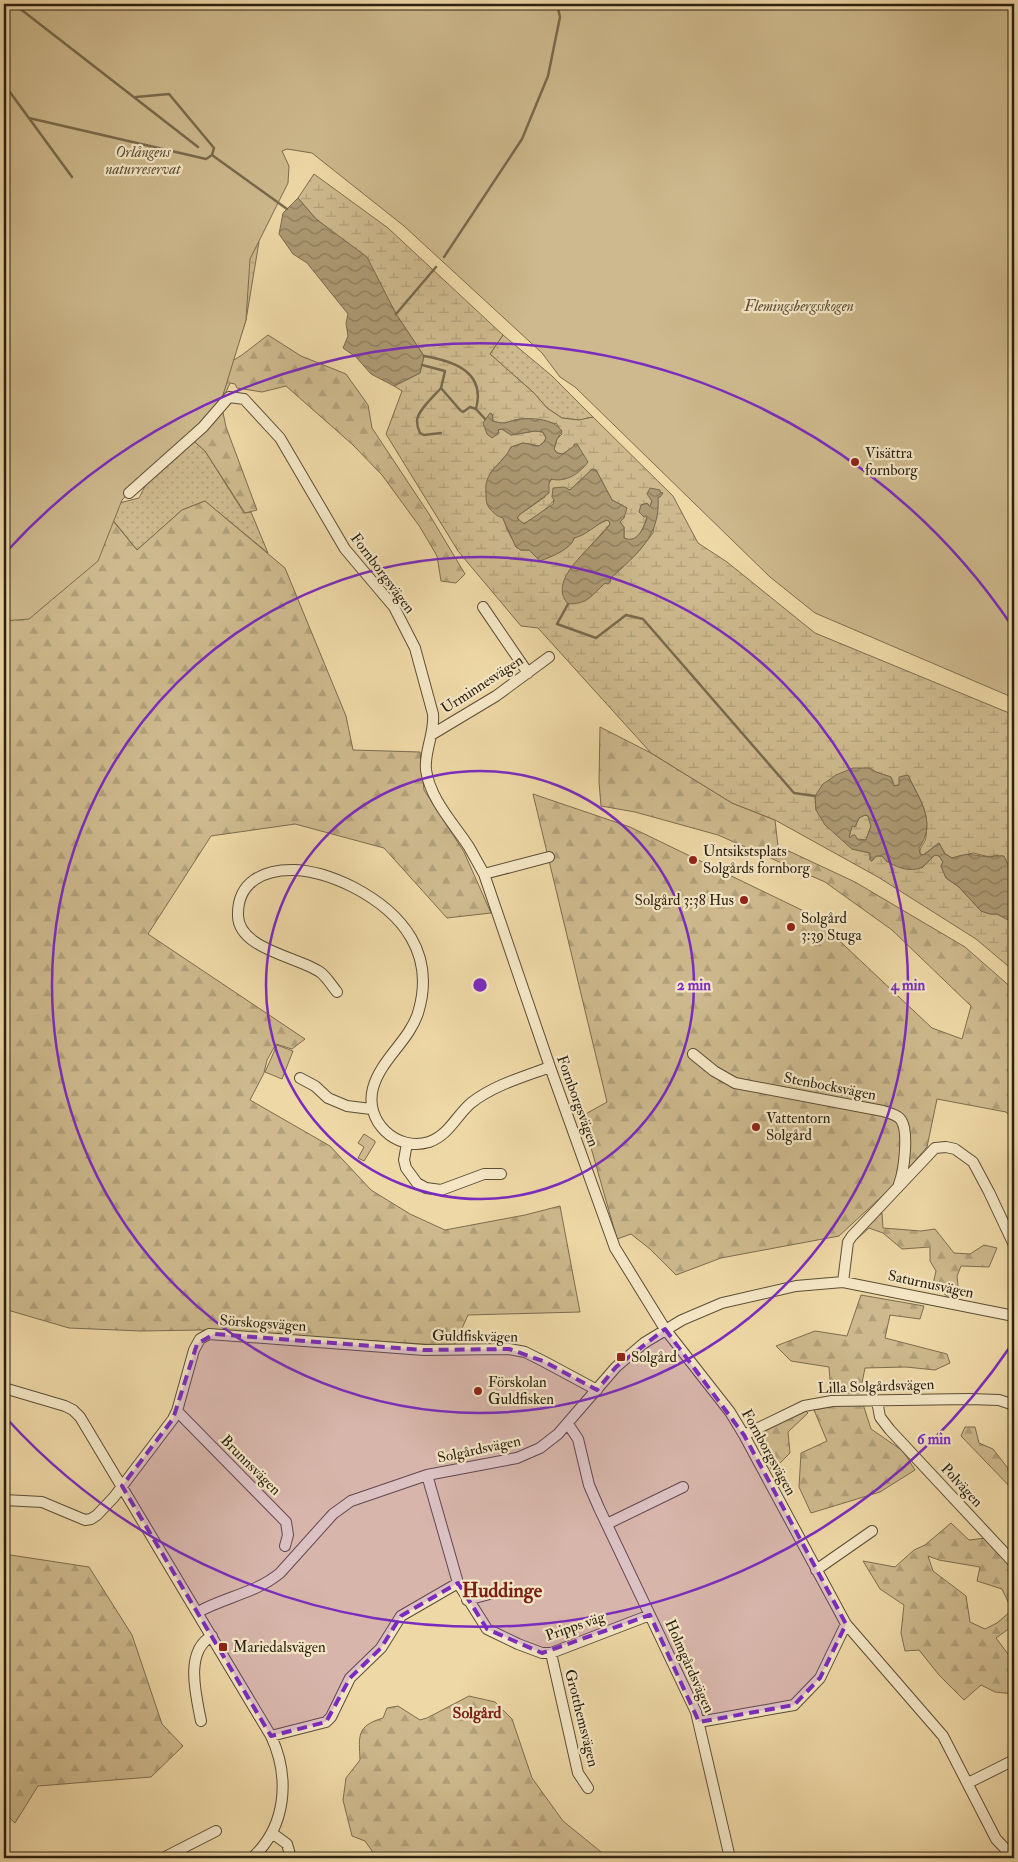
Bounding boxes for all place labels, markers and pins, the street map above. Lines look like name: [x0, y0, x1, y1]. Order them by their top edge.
place label: Visättra fornborg: [865, 444, 918, 480]
marker: Visättra fornborg: [849, 456, 861, 468]
place label: Untsikstsplats Solgårds fornborg: [703, 842, 810, 878]
marker: Untsikstsplats Solgårds fornborg: [687, 854, 699, 866]
place label: Solgård 3:38 Hus: [635, 891, 734, 910]
marker: Solgård 3:38 Hus: [738, 894, 750, 906]
place label: Solgård 3:39 Stuga: [801, 909, 862, 945]
marker: Solgård 3:39 Stuga: [785, 921, 797, 933]
centre of rings: [471, 976, 489, 994]
place label: Vattentorn Solgård: [766, 1109, 831, 1145]
marker: Vattentorn Solgård: [750, 1121, 762, 1133]
place label: Solgård: [631, 1348, 677, 1367]
marker: Solgård: [615, 1351, 627, 1363]
place label: Förskolan Guldfisken: [488, 1373, 554, 1409]
marker: Förskolan Guldfisken: [472, 1385, 484, 1397]
place label: Mariedalsvägen: [233, 1638, 326, 1657]
marker: Mariedalsvägen: [217, 1641, 229, 1653]

